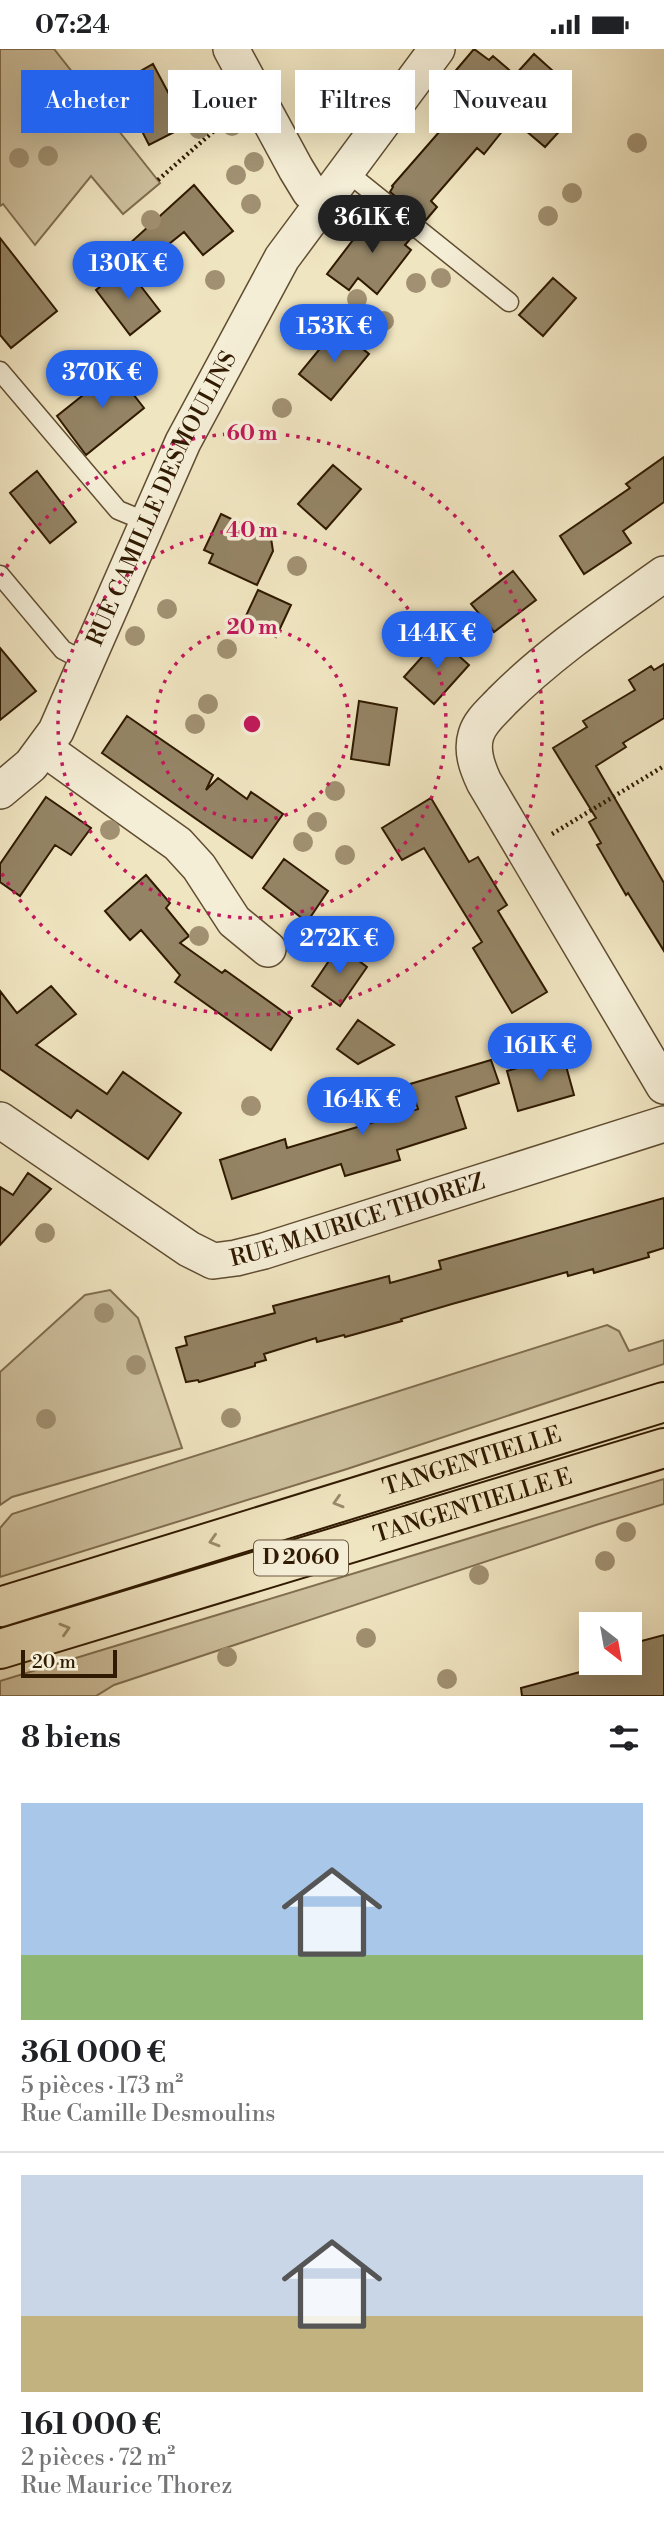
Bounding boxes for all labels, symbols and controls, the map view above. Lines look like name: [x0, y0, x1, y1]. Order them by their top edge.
text: 07:24: [35, 9, 110, 41]
chip: Acheter: [21, 70, 154, 133]
chip: Louer: [168, 70, 281, 133]
chip: Filtres: [295, 70, 415, 133]
chip: Nouveau: [429, 70, 572, 133]
pin: 361K €: [315, 195, 429, 255]
text: 361K €: [334, 204, 410, 232]
pin: 130K €: [71, 241, 185, 301]
text: 130K €: [89, 250, 167, 278]
pin: 153K €: [277, 305, 391, 364]
text: 153K €: [296, 313, 372, 341]
street label: RUE CAMILLE DESMOULINS: [81, 347, 243, 650]
pin: 370K €: [45, 351, 159, 410]
text: 370K €: [62, 359, 142, 387]
text: 60 m: [227, 421, 277, 447]
text: 40 m: [226, 518, 278, 544]
pin: 144K €: [380, 611, 494, 671]
text: 20 m: [227, 615, 277, 641]
text: 144K €: [398, 620, 476, 648]
centre of rings: [240, 712, 264, 736]
pin: 272K €: [282, 916, 396, 976]
text: 272K €: [299, 925, 379, 953]
pin: 161K €: [483, 1023, 597, 1083]
text: 161K €: [504, 1032, 576, 1060]
pin: 164K €: [305, 1077, 419, 1137]
text: 164K €: [323, 1086, 401, 1114]
street label: RUE MAURICE THOREZ: [227, 1168, 488, 1273]
street label: TANGENTIELLE: [379, 1421, 565, 1502]
street label: TANGENTIELLE E: [370, 1463, 575, 1549]
one-way arrow: [332, 1494, 344, 1508]
one-way arrow: [208, 1532, 220, 1547]
road number: D 2060: [254, 1541, 348, 1575]
north arrow: [579, 1612, 642, 1675]
map controls: [579, 1612, 642, 1675]
one-way arrow: [59, 1623, 71, 1638]
scale bar: [21, 1647, 117, 1679]
text: 20 m: [32, 1650, 76, 1674]
text: 8 biens: [21, 1719, 121, 1757]
icon: filters: [605, 1719, 643, 1757]
icon: home: [269, 1849, 395, 1975]
text: 361 000 €: [21, 2034, 166, 2072]
text: 5 pièces · 173 m²: [21, 2072, 183, 2100]
text: Rue Camille Desmoulins: [21, 2100, 275, 2128]
icon: home: [269, 2221, 395, 2347]
text: 161 000 €: [21, 2406, 161, 2444]
text: 2 pièces · 72 m²: [21, 2444, 175, 2472]
text: Rue Maurice Thorez: [21, 2472, 232, 2500]

